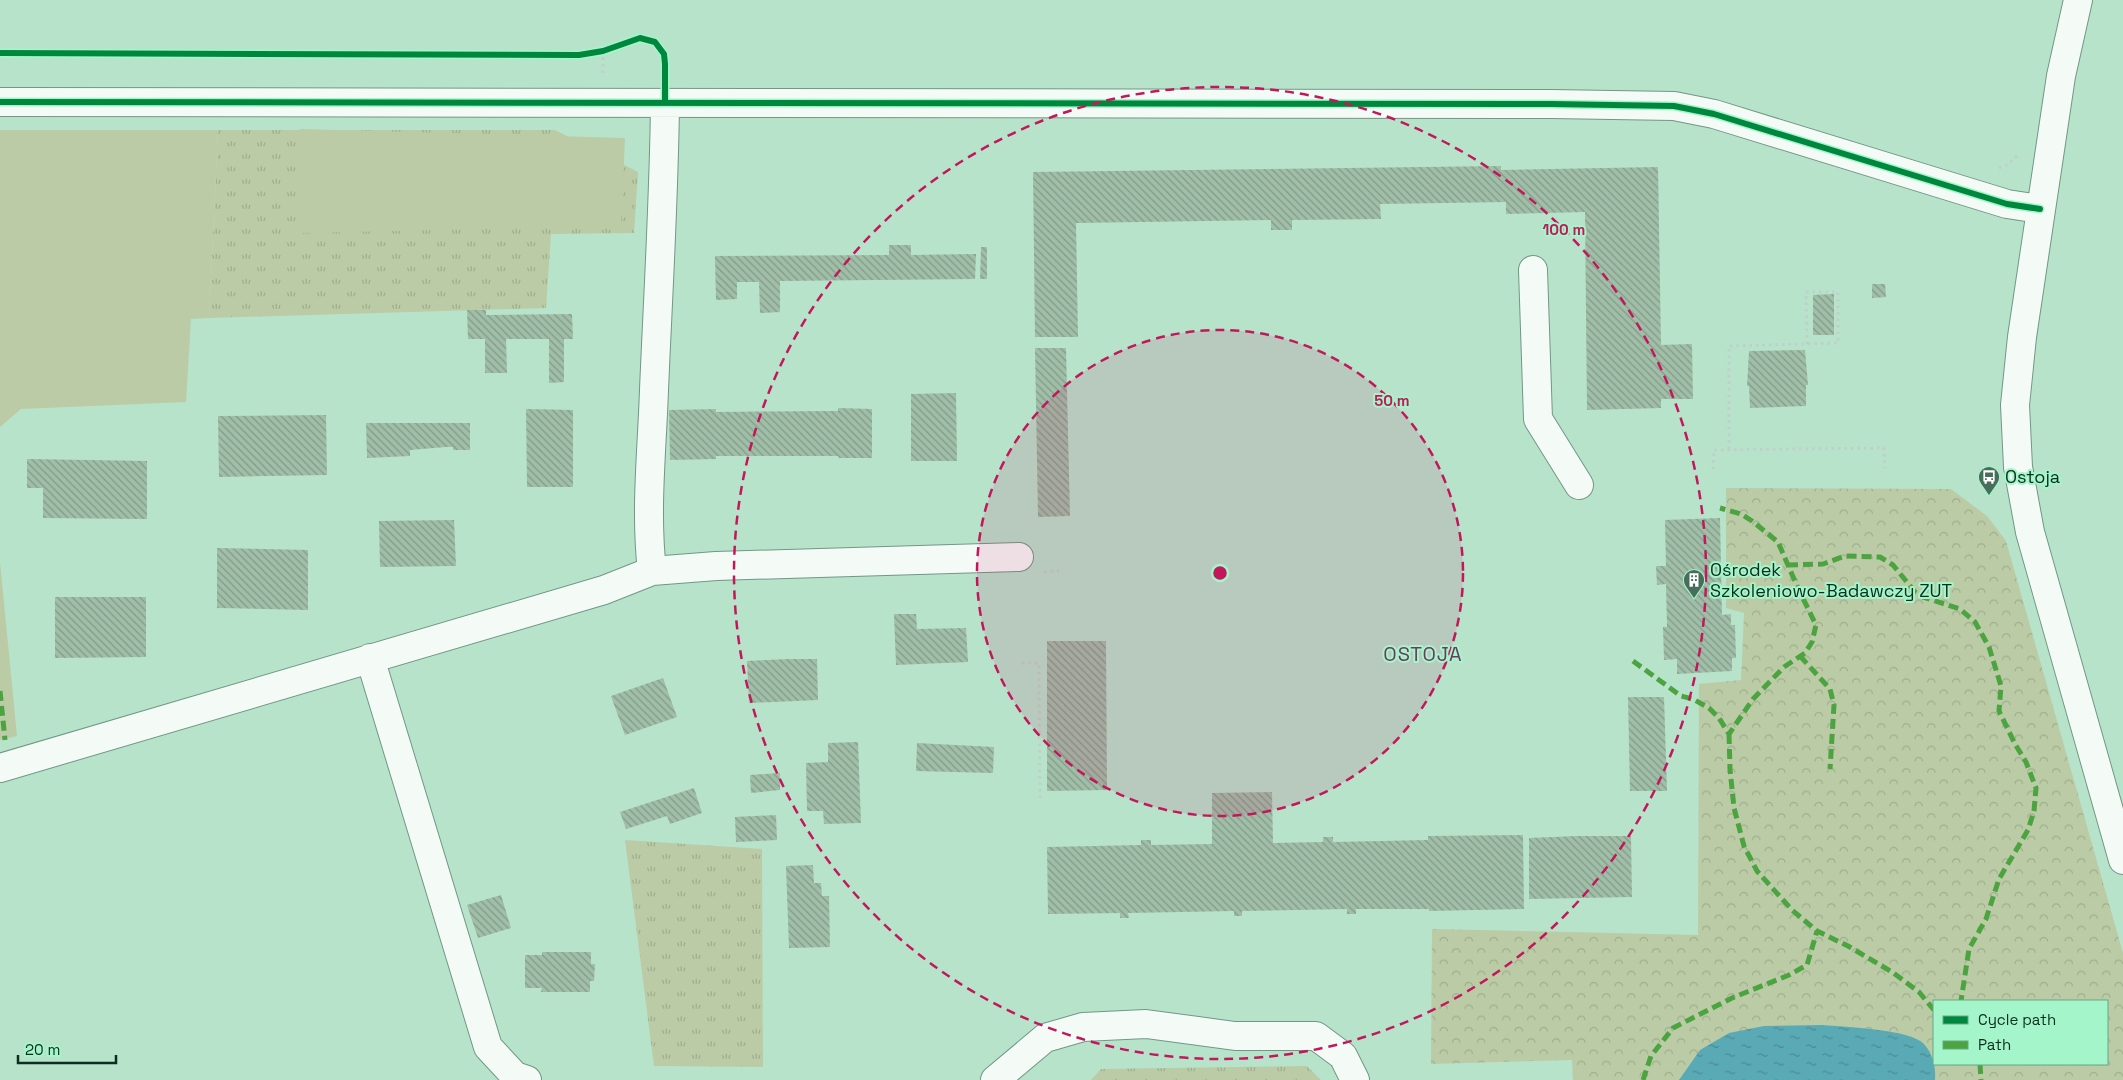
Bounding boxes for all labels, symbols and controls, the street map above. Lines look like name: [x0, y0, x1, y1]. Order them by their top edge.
text: 100 m: [1543, 220, 1585, 239]
text: 50 m: [1374, 391, 1410, 410]
bus stop icon: Ostoja: [1977, 465, 2001, 496]
place label: Ostoja: [2005, 465, 2060, 488]
place label: Ośrodek Szkoleniowo-Badawczy ZUT: [1710, 558, 1953, 602]
centre of rings: [1211, 564, 1229, 582]
building icon: Ośrodek Szkoleniowo-Badawczy ZUT: [1682, 568, 1706, 599]
district label: OSTOJA: [1383, 641, 1463, 667]
legend: [1933, 1000, 2108, 1065]
text: Cycle path: [1978, 1010, 2056, 1029]
scale bar: [18, 1032, 115, 1064]
text: Path: [1978, 1035, 2011, 1054]
text: 20 m: [25, 1040, 60, 1059]

